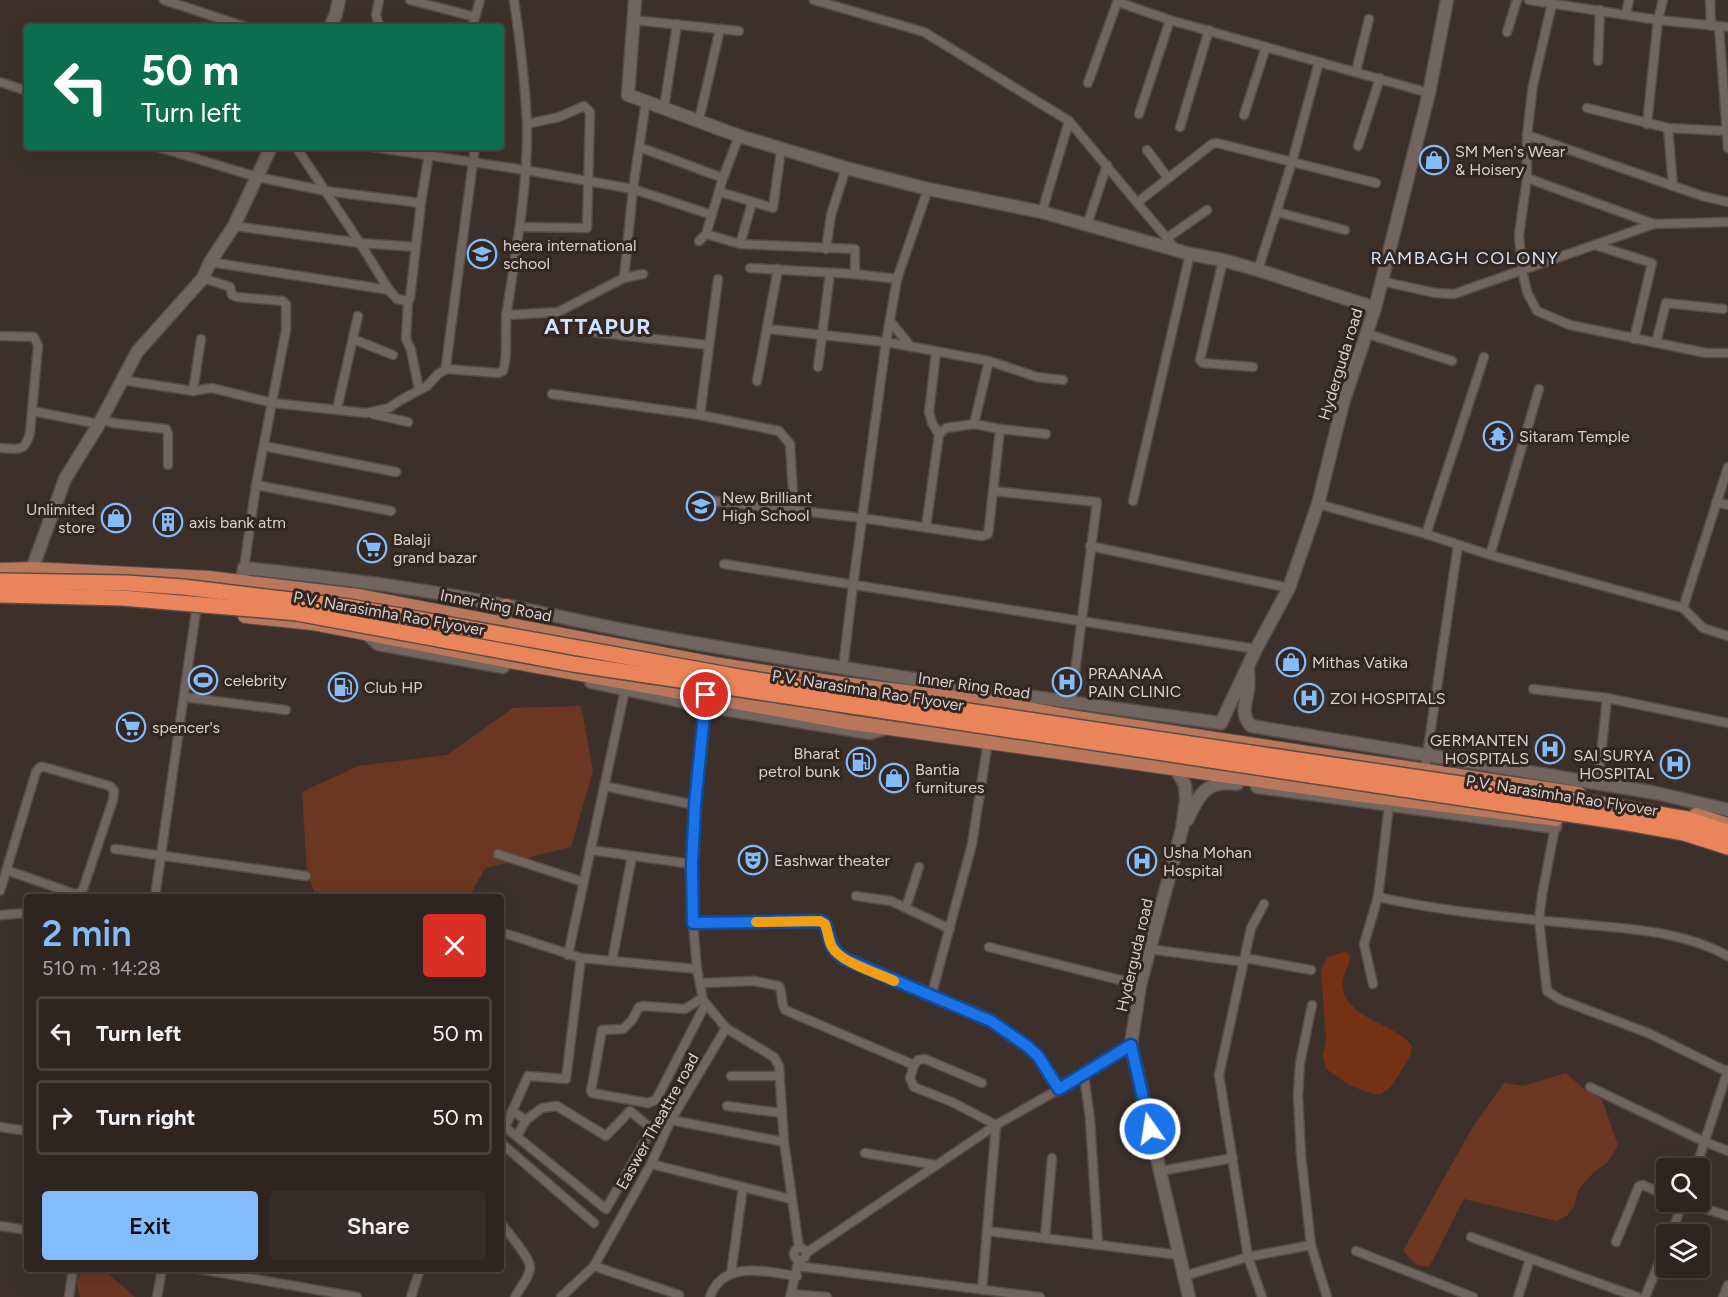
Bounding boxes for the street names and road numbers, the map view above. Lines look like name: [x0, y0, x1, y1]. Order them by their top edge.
street label: Hyderguda road: [1314, 306, 1366, 422]
street label: Inner Ring Road: [439, 585, 553, 626]
street label: P.V. Narasimha Rao Flyover: [292, 587, 487, 640]
street label: P.V. Narasimha Rao Flyover: [771, 666, 966, 715]
street label: Inner Ring Road: [917, 668, 1031, 703]
street label: P.V. Narasimha Rao Flyover: [1465, 771, 1660, 820]
street label: Hyderguda road: [1112, 897, 1157, 1014]
street label: Easwer Theattre road: [612, 1050, 703, 1193]

